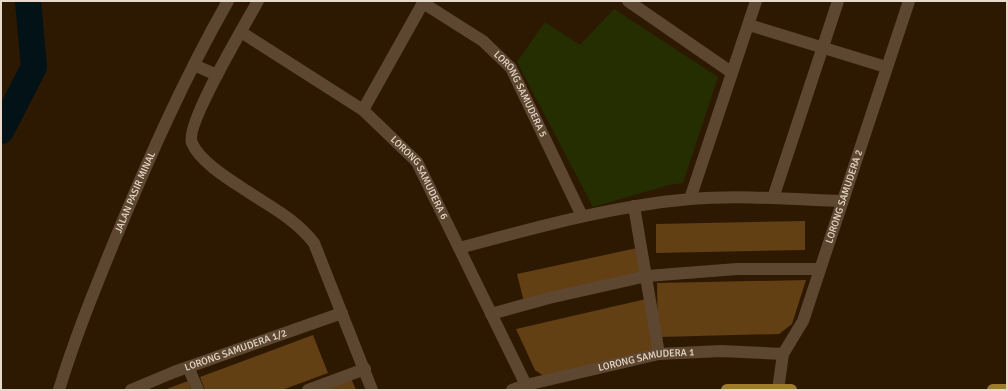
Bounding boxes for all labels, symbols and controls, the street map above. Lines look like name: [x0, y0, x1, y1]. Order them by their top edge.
street label: LORONG SAMUDERA 5: [491, 49, 549, 139]
street label: LORONG SAMUDERA 6: [388, 134, 450, 221]
street label: LORONG SAMUDERA 2: [823, 148, 865, 245]
street label: JALAN PASIR MINAL: [112, 150, 158, 235]
street label: LORONG SAMUDERA 1/2: [183, 327, 288, 374]
street label: LORONG SAMUDERA 1: [597, 346, 695, 374]

